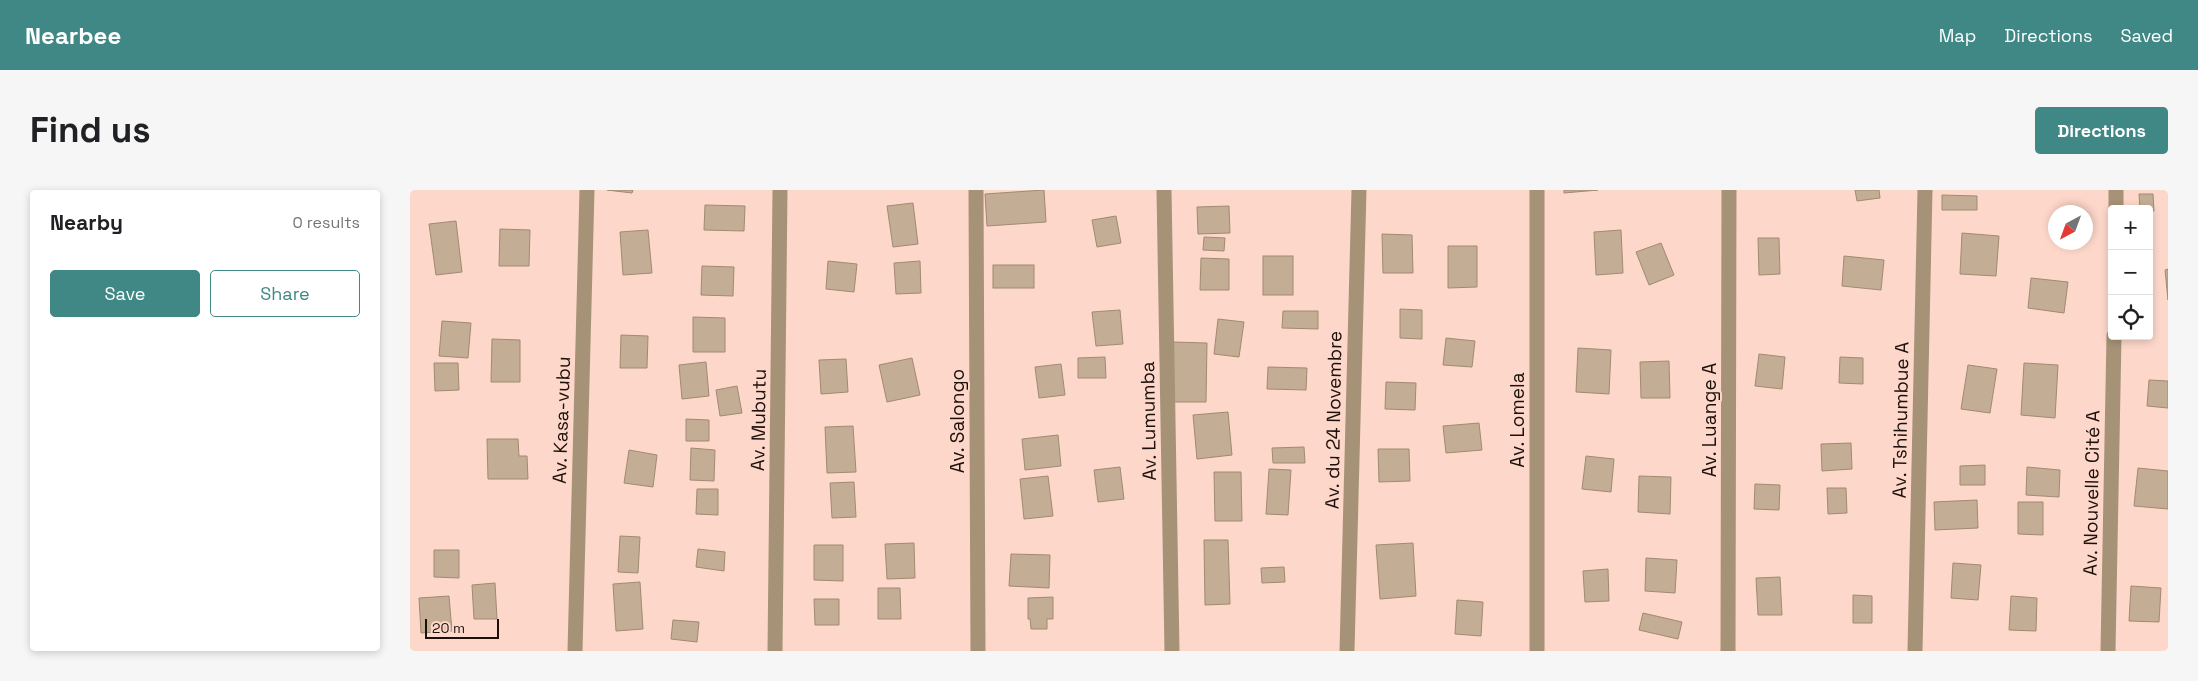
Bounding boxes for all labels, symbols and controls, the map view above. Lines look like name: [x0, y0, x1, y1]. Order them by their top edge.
text: Nearbee: [25, 20, 121, 51]
text: Map: [1939, 24, 1976, 47]
text: Directions: [2004, 24, 2093, 47]
text: Saved: [2121, 24, 2173, 47]
button: Directions: [2035, 107, 2168, 154]
text: Find us: [30, 108, 151, 152]
north arrow: [2048, 205, 2093, 250]
map controls: [2108, 205, 2153, 340]
button: +: [2108, 205, 2153, 250]
text: Nearby: [50, 209, 123, 236]
text: 0 results: [292, 212, 360, 233]
button: −: [2108, 250, 2153, 295]
button: Save: [50, 270, 200, 317]
button: Share: [210, 270, 360, 317]
button: locate: [2108, 295, 2153, 340]
street label: Av. du 24 Novembre: [1319, 331, 1348, 509]
street label: Av. Tshihumbue A: [1887, 341, 1914, 499]
street label: Av. Kasa-vubu: [547, 356, 576, 484]
street label: Av. Lumumba: [1135, 361, 1162, 481]
street label: Av. Luange A: [1697, 363, 1722, 477]
street label: Av. Mubutu: [745, 369, 772, 471]
street label: Av. Salongo: [945, 369, 970, 473]
street label: Av. Lomela: [1505, 372, 1530, 468]
street label: Av. Nouvelle Cité A: [2078, 410, 2105, 576]
scale bar: [425, 616, 499, 639]
text: 20 m: [432, 619, 465, 637]

